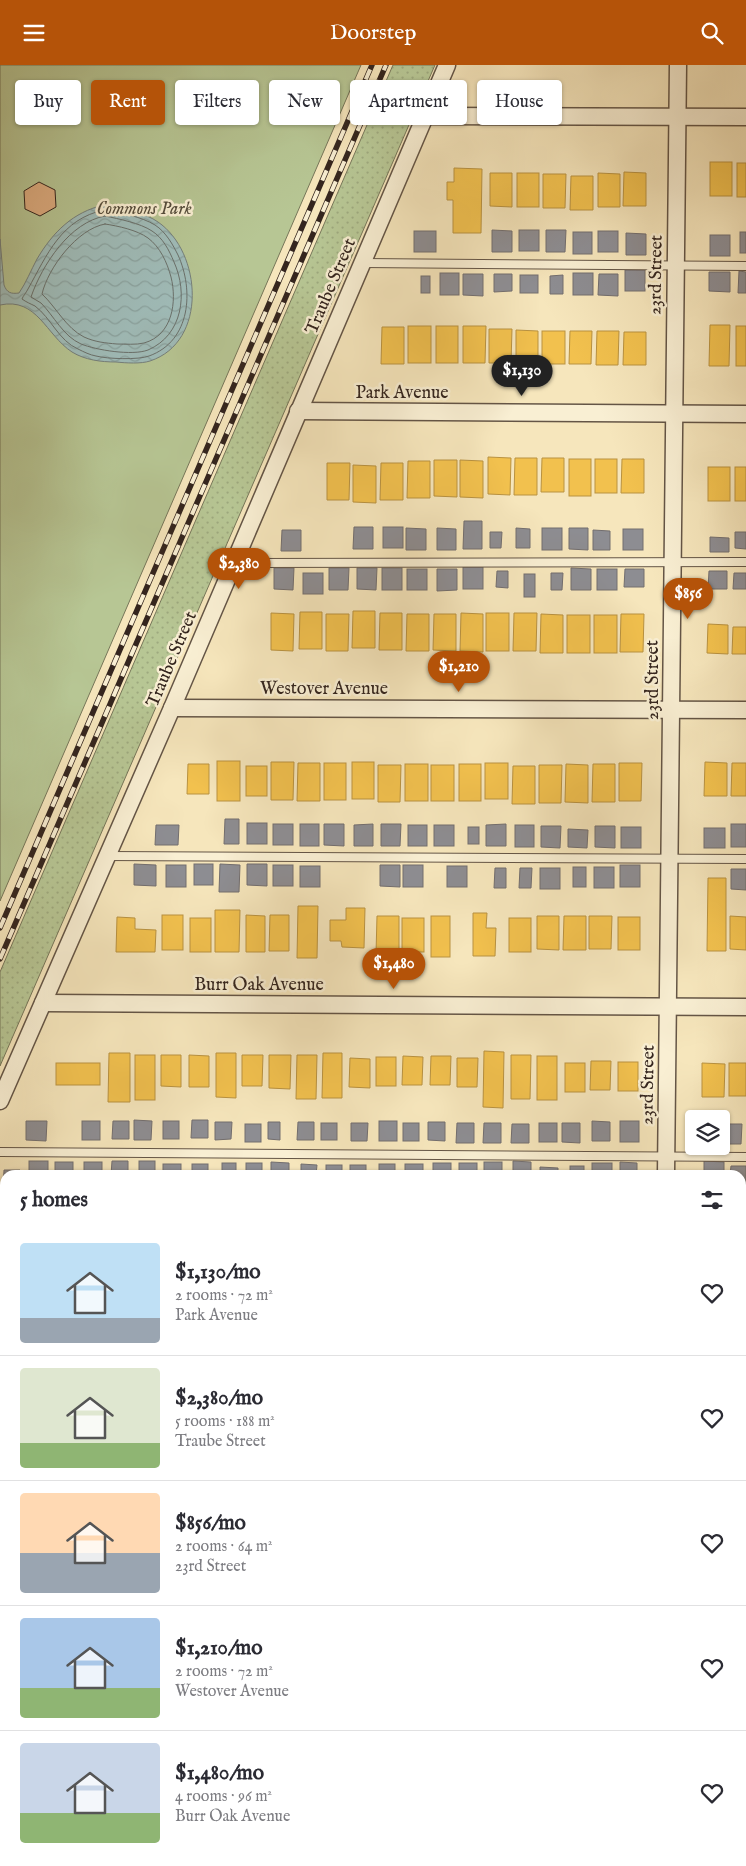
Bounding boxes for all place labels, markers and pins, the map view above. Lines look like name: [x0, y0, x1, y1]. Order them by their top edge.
pin: $1,130: [481, 355, 563, 397]
pin: $2,380: [198, 547, 280, 590]
pin: $856: [658, 577, 718, 620]
pin: $1,210: [418, 651, 500, 693]
pin: $1,480: [353, 947, 435, 990]

